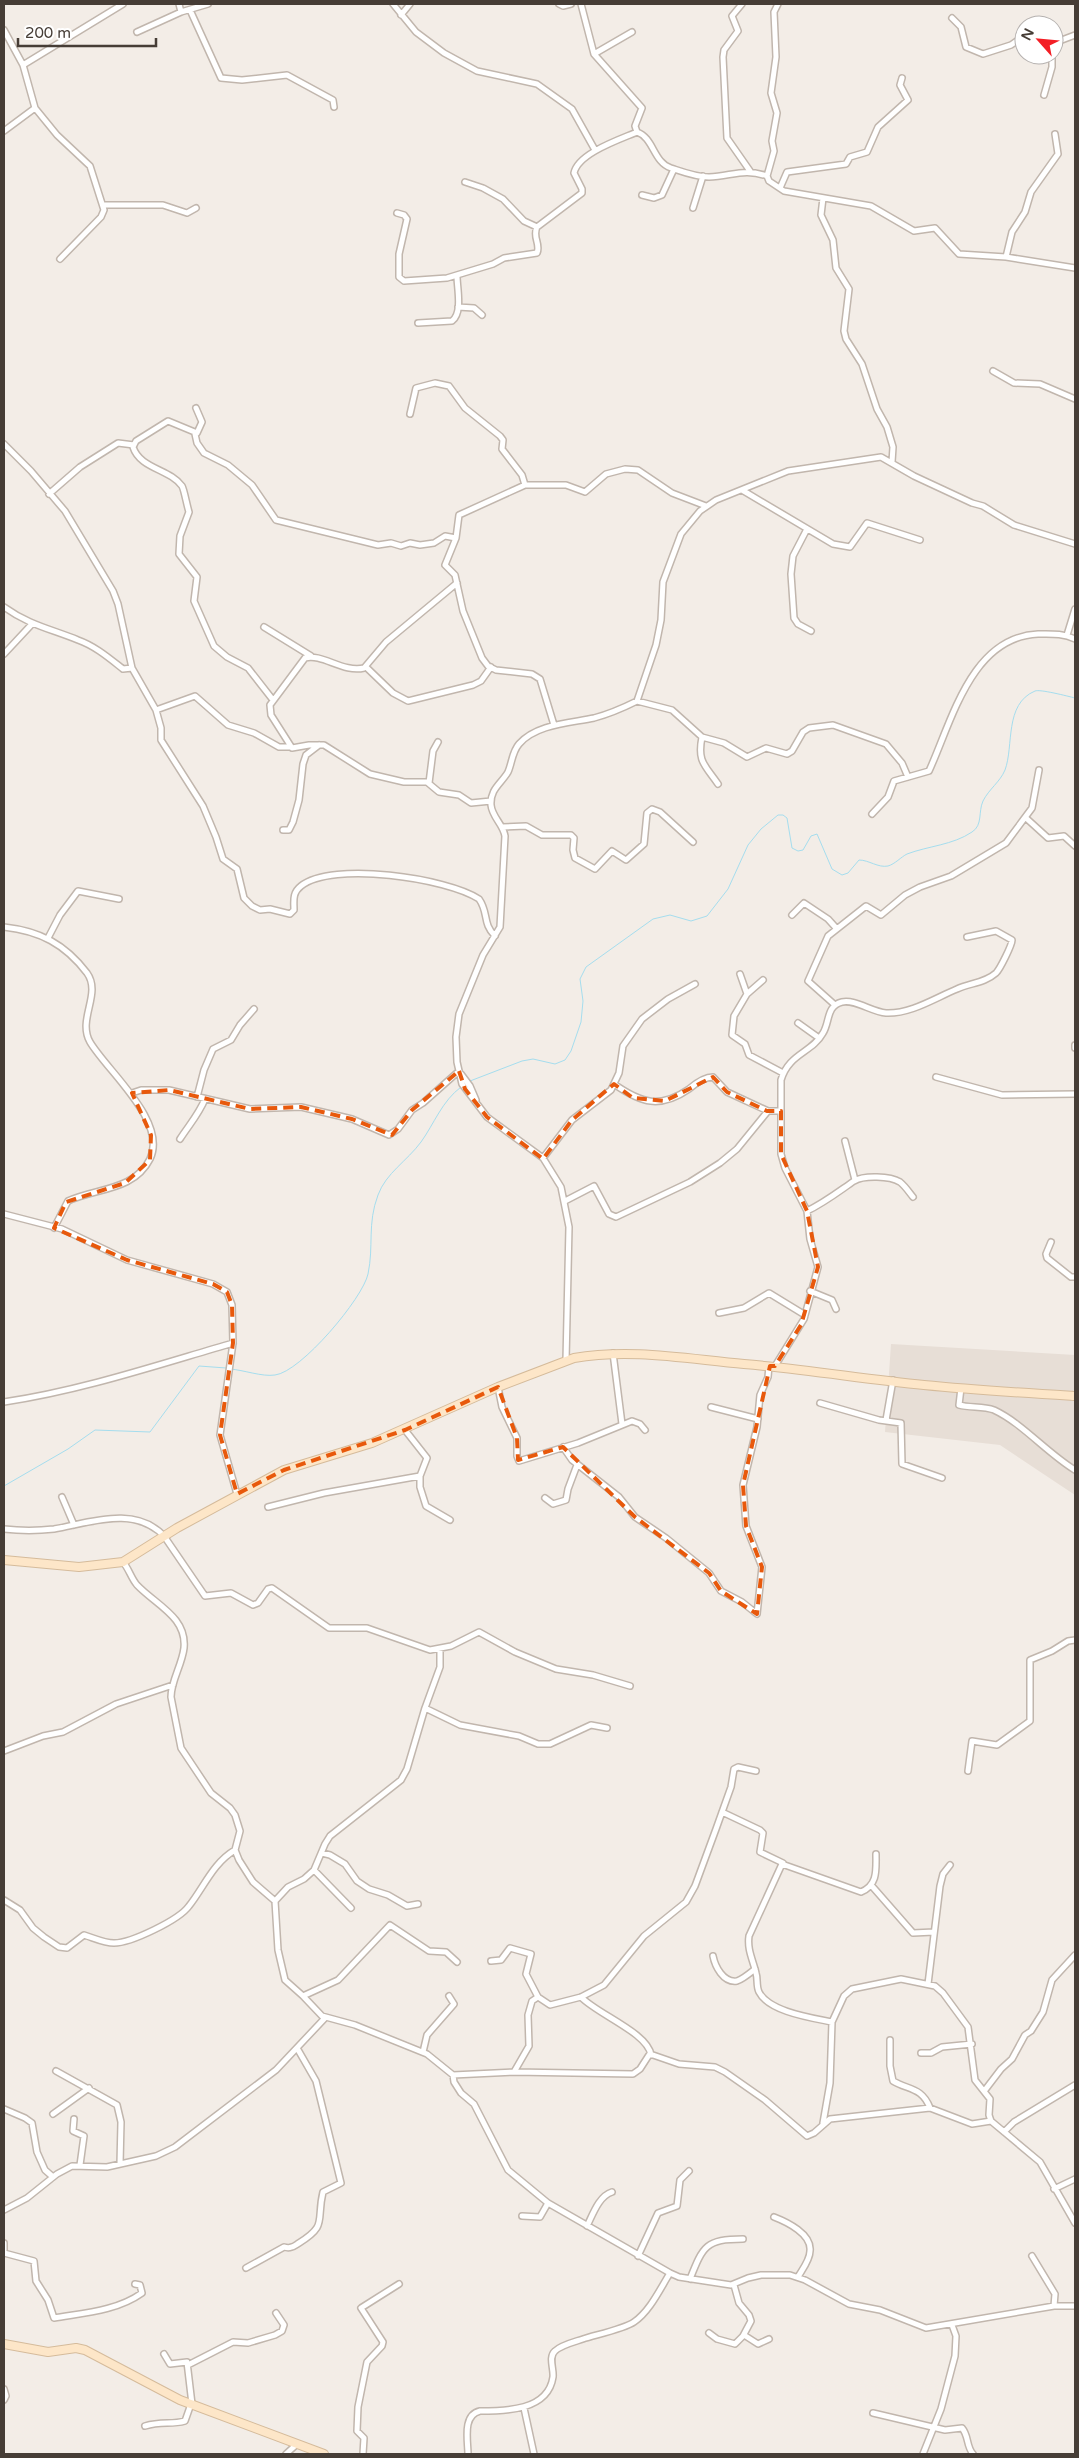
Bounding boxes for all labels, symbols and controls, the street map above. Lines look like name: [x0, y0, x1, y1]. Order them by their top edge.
scale bar: [18, 15, 155, 47]
north arrow: [1014, 15, 1064, 65]
text: 200 m: [25, 24, 71, 42]
text: N: [1018, 25, 1038, 43]

